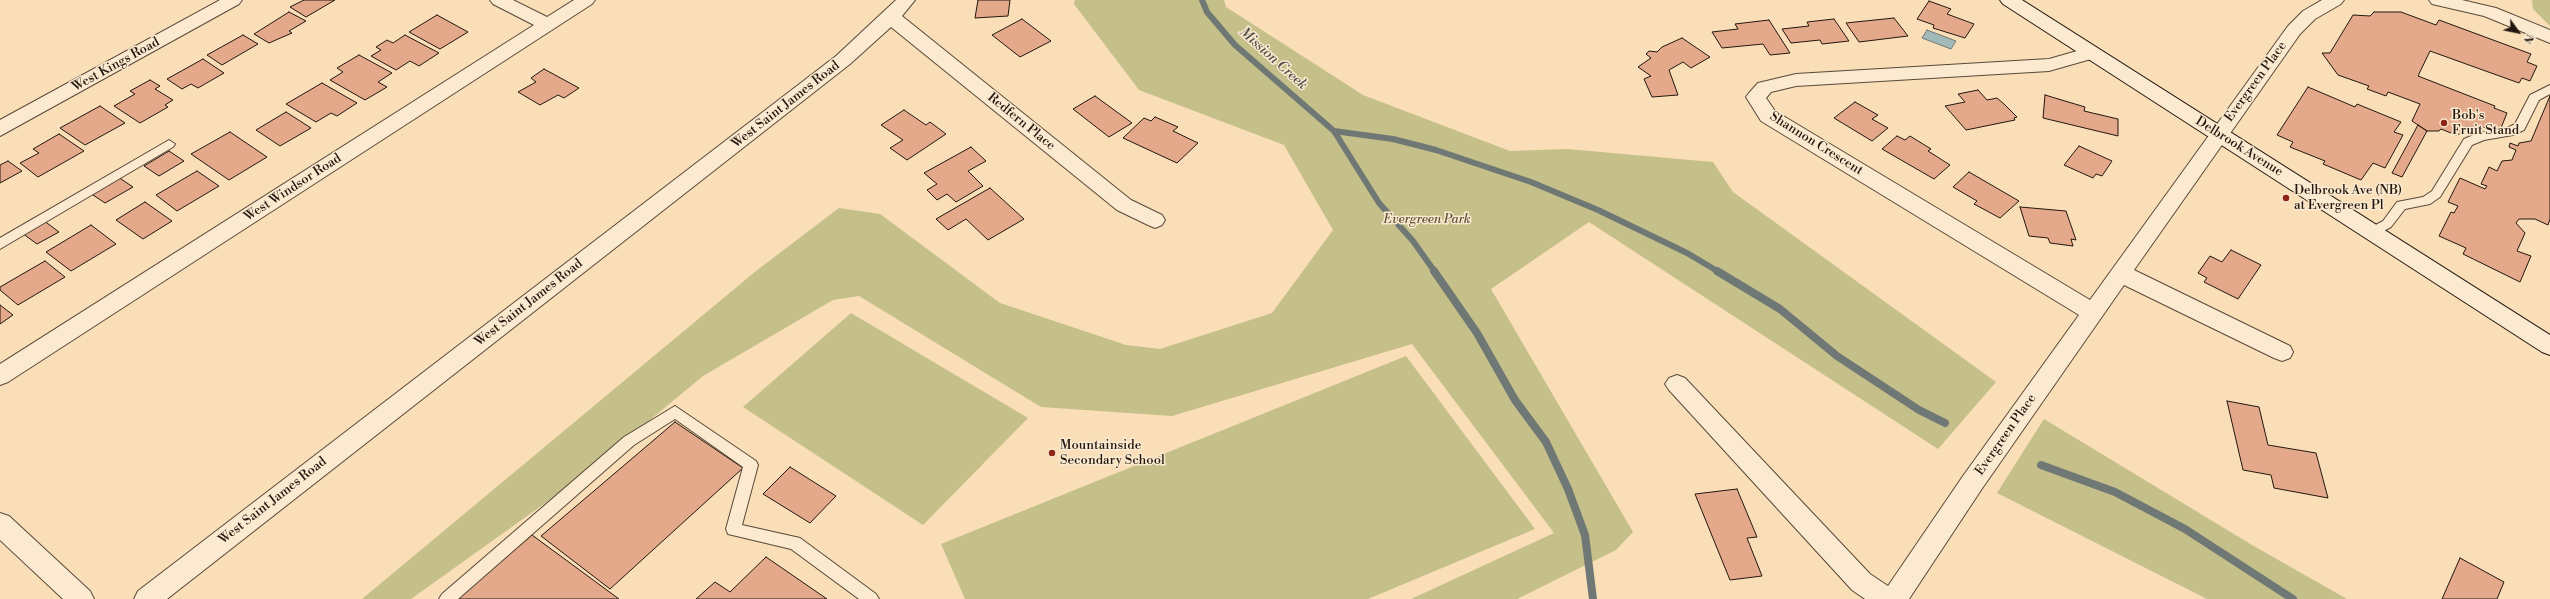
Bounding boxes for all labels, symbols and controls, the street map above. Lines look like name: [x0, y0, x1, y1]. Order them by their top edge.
north arrow: [2498, 12, 2538, 52]
water label: Mission Creek: [1236, 24, 1310, 94]
text: N: [2520, 31, 2536, 46]
street label: West Kings Road: [70, 35, 162, 95]
street label: Evergreen Place: [2222, 39, 2290, 125]
street label: West Saint James Road: [729, 58, 843, 152]
street label: Redfern Place: [984, 90, 1058, 154]
place label: Bob's Fruit Stand: [2452, 108, 2519, 139]
street label: Shannon Crescent: [1766, 109, 1866, 179]
street label: Delbrook Avenue: [2192, 114, 2286, 180]
marker: Bob's Fruit Stand: [2439, 118, 2449, 128]
street label: West Windsor Road: [241, 151, 345, 225]
place label: Delbrook Ave (NB) at Evergreen Pl: [2294, 183, 2402, 214]
marker: Delbrook Ave (NB) at Evergreen Pl: [2281, 193, 2291, 203]
park label: Evergreen Park: [1383, 212, 1471, 228]
street label: West Saint James Road: [472, 256, 586, 350]
street label: Evergreen Place: [1972, 391, 2040, 479]
place label: Mountainside Secondary School: [1060, 438, 1165, 469]
marker: Mountainside Secondary School: [1047, 448, 1057, 458]
street label: West Saint James Road: [216, 454, 330, 548]

